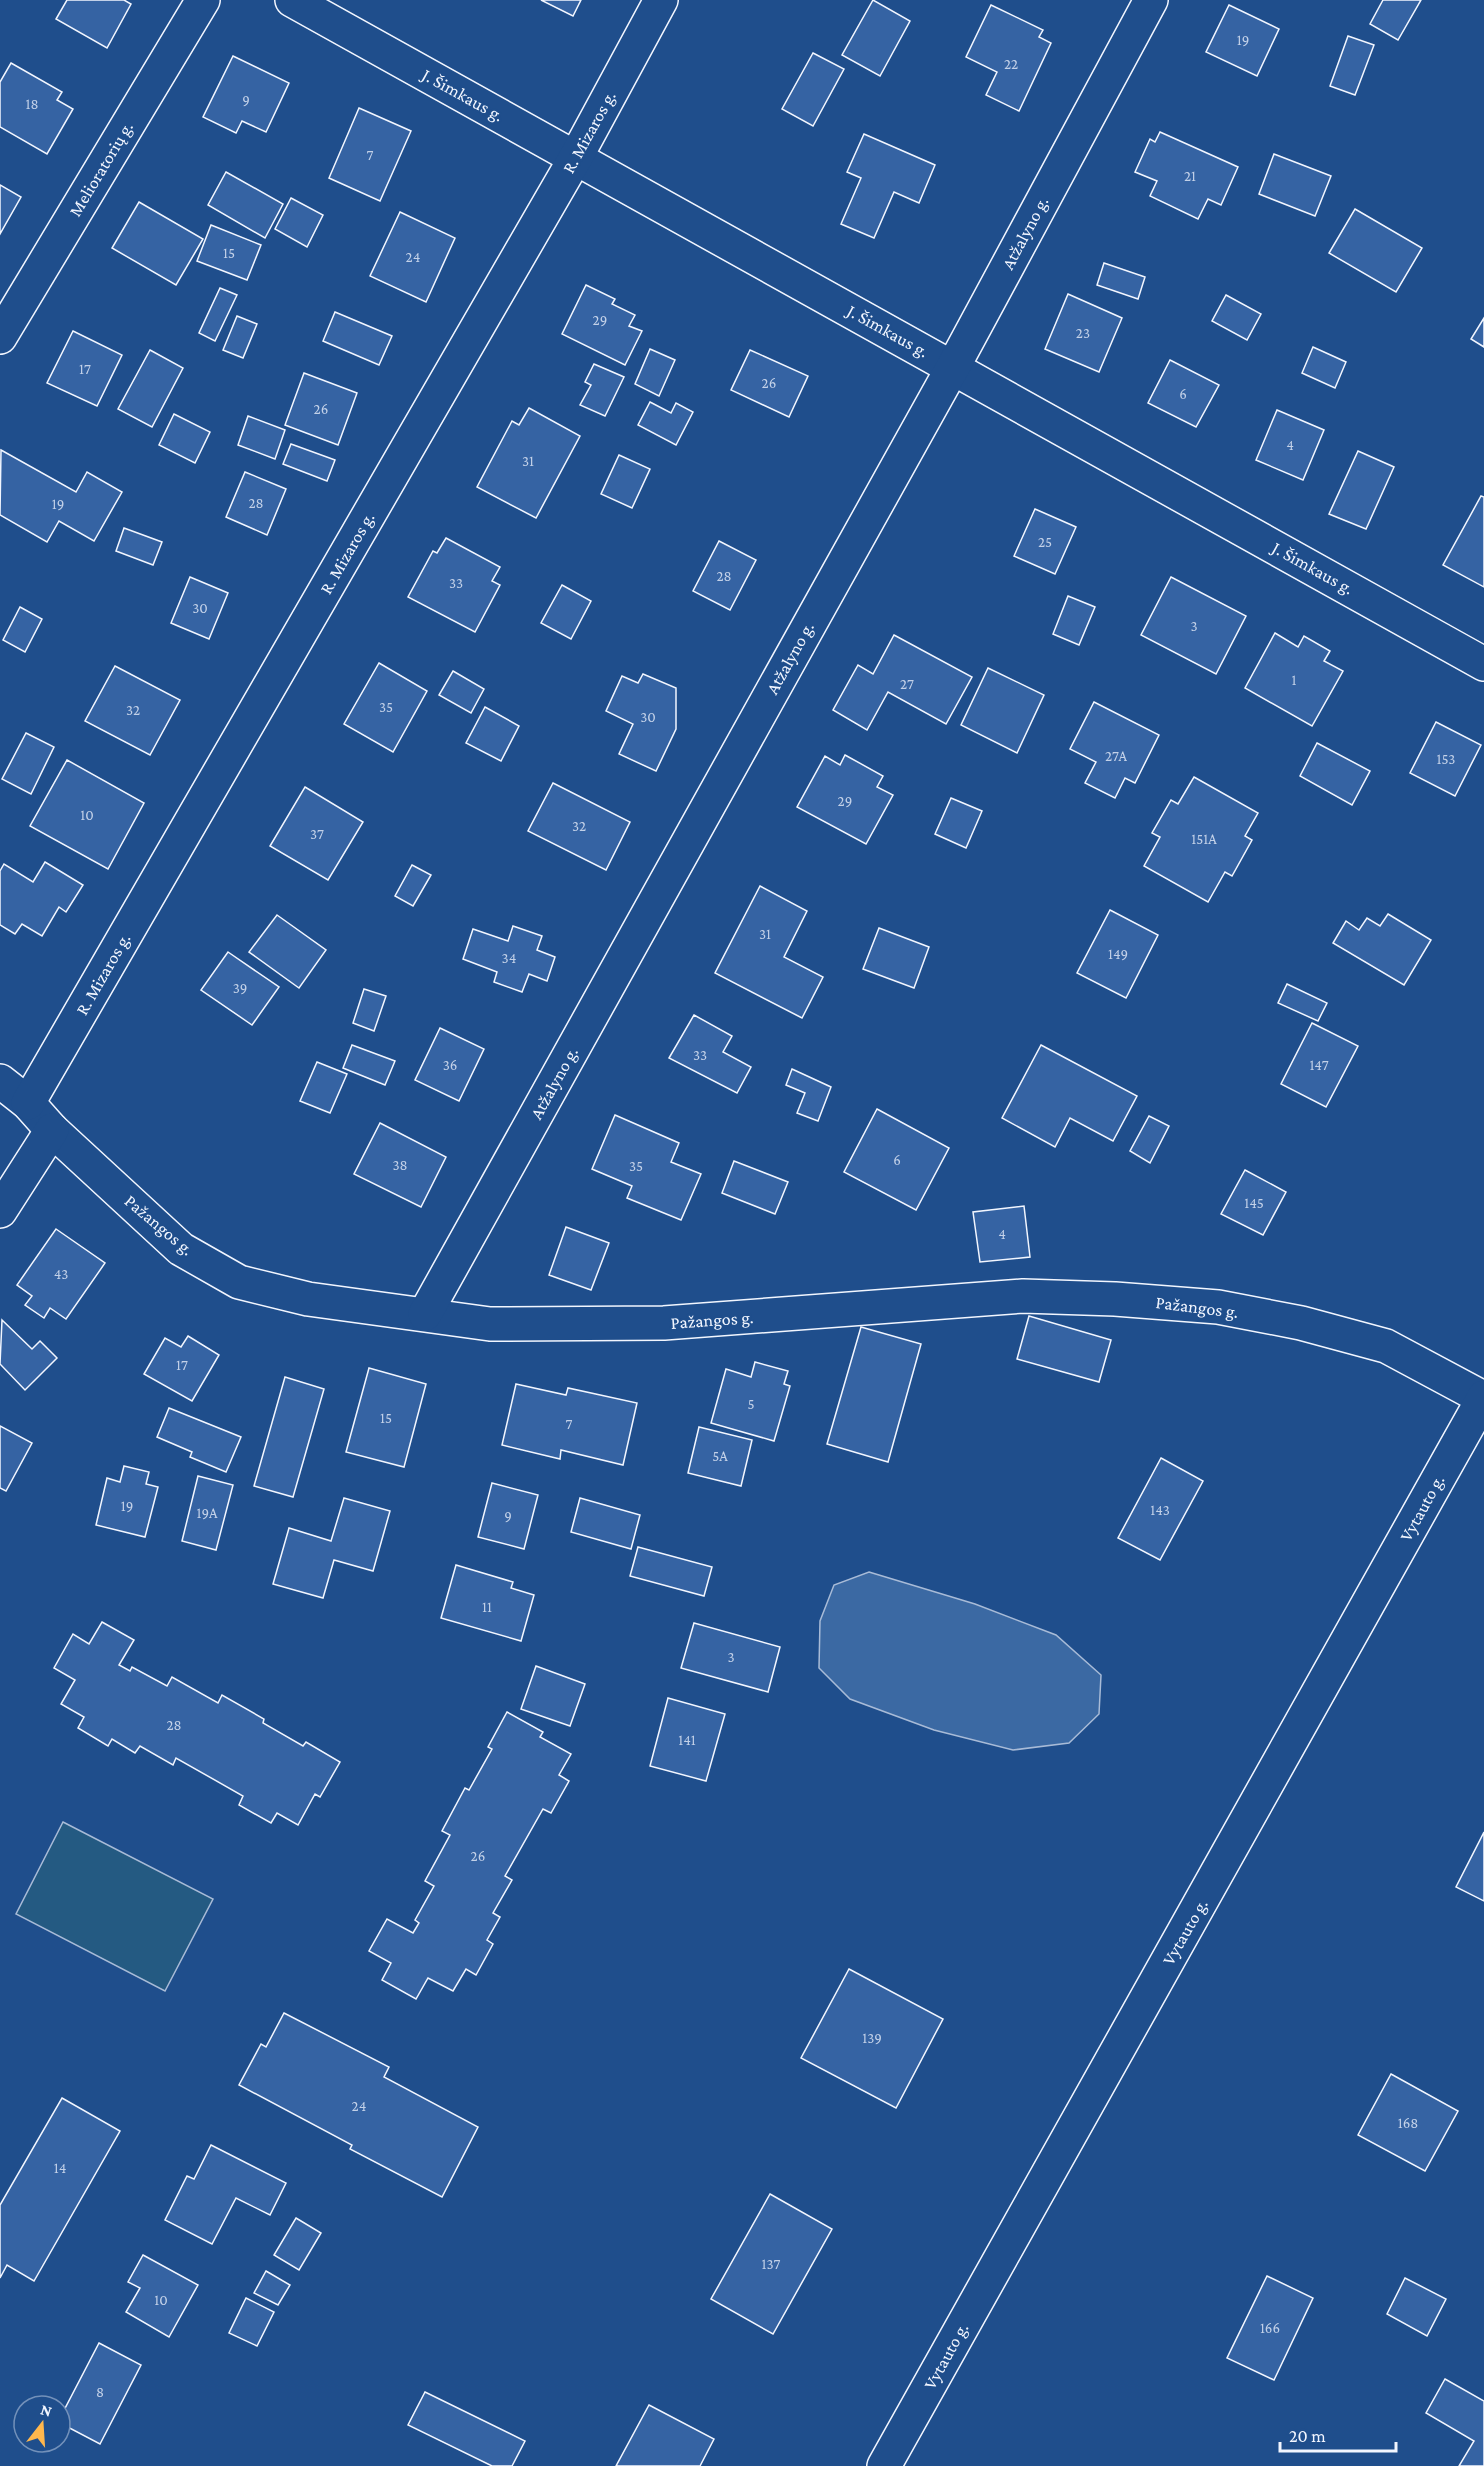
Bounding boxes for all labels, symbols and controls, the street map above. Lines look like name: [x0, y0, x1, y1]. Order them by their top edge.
house number: 19: [1237, 32, 1249, 48]
house number: 22: [1004, 56, 1018, 72]
street label: J. Šimkaus g.: [417, 64, 507, 126]
street label: R. Mizaros g.: [558, 87, 620, 177]
house number: 9: [242, 92, 250, 108]
house number: 18: [25, 96, 39, 112]
street label: Melioratorių g.: [65, 118, 137, 220]
house number: 7: [367, 147, 374, 163]
house number: 21: [1184, 168, 1196, 184]
street label: Atžalyno g.: [998, 193, 1052, 273]
house number: 15: [223, 245, 235, 261]
house number: 24: [406, 249, 420, 265]
street label: J. Šimkaus g.: [842, 300, 932, 362]
house number: 29: [593, 312, 607, 328]
house number: 23: [1076, 325, 1090, 341]
house number: 17: [79, 361, 91, 377]
house number: 26: [762, 375, 776, 391]
house number: 6: [1179, 386, 1187, 402]
house number: 26: [314, 401, 328, 417]
house number: 4: [1286, 437, 1294, 453]
house number: 31: [522, 453, 534, 469]
house number: 28: [248, 495, 264, 511]
house number: 19: [52, 496, 64, 512]
street label: R. Mizaros g.: [316, 509, 378, 597]
house number: 25: [1038, 534, 1052, 550]
street label: J. Šimkaus g.: [1267, 537, 1357, 599]
house number: 28: [716, 568, 732, 584]
house number: 33: [449, 575, 463, 591]
house number: 30: [192, 600, 208, 616]
street label: Atžalyno g.: [762, 618, 818, 698]
house number: 3: [1190, 618, 1198, 634]
house number: 1: [1292, 672, 1297, 688]
house number: 27: [900, 676, 914, 692]
house number: 35: [379, 699, 393, 715]
house number: 32: [126, 702, 140, 718]
house number: 30: [640, 709, 656, 725]
house number: 27A: [1105, 748, 1127, 764]
house number: 153: [1437, 751, 1455, 767]
house number: 29: [838, 793, 852, 809]
house number: 10: [80, 807, 94, 823]
house number: 32: [572, 818, 586, 834]
house number: 37: [310, 826, 324, 842]
house number: 151A: [1191, 831, 1217, 847]
house number: 31: [759, 926, 771, 942]
street label: R. Mizaros g.: [72, 930, 134, 1018]
house number: 149: [1108, 946, 1128, 962]
house number: 34: [502, 950, 516, 966]
house number: 39: [233, 980, 247, 996]
street label: Atžalyno g.: [526, 1043, 582, 1123]
house number: 33: [693, 1047, 707, 1063]
house number: 36: [443, 1057, 457, 1073]
house number: 147: [1309, 1057, 1329, 1073]
house number: 6: [893, 1152, 901, 1168]
house number: 38: [392, 1157, 408, 1173]
house number: 35: [629, 1158, 643, 1174]
street label: Pažangos g.: [121, 1191, 197, 1259]
house number: 145: [1244, 1195, 1264, 1211]
house number: 4: [998, 1226, 1006, 1242]
house number: 43: [54, 1266, 68, 1282]
street label: Pažangos g.: [1154, 1292, 1240, 1322]
street label: Pažangos g.: [670, 1307, 754, 1333]
house number: 17: [176, 1357, 188, 1373]
house number: 5: [747, 1396, 755, 1412]
house number: 15: [380, 1410, 392, 1426]
house number: 7: [566, 1416, 573, 1432]
house number: 5A: [712, 1448, 728, 1464]
street label: Vytauto g.: [1396, 1471, 1448, 1545]
house number: 19: [121, 1498, 133, 1514]
house number: 143: [1150, 1502, 1170, 1518]
house number: 19A: [197, 1505, 218, 1521]
house number: 9: [504, 1508, 512, 1524]
house number: 11: [482, 1599, 492, 1615]
house number: 3: [727, 1649, 735, 1665]
house number: 28: [166, 1717, 182, 1733]
house number: 141: [678, 1732, 696, 1748]
house number: 26: [471, 1848, 485, 1864]
street label: Vytauto g.: [1158, 1895, 1212, 1969]
house number: 139: [862, 2030, 882, 2046]
house number: 24: [352, 2098, 366, 2114]
house number: 168: [1398, 2115, 1418, 2131]
house number: 14: [54, 2160, 66, 2176]
house number: 137: [762, 2256, 781, 2272]
house number: 10: [154, 2292, 168, 2308]
street label: Vytauto g.: [920, 2319, 972, 2393]
house number: 166: [1260, 2320, 1280, 2336]
house number: 8: [96, 2384, 104, 2400]
north arrow: [12, 2394, 72, 2454]
text: N: [39, 2400, 54, 2420]
scale bar: [1280, 2415, 1396, 2453]
text: 20 m: [1289, 2426, 1326, 2446]

